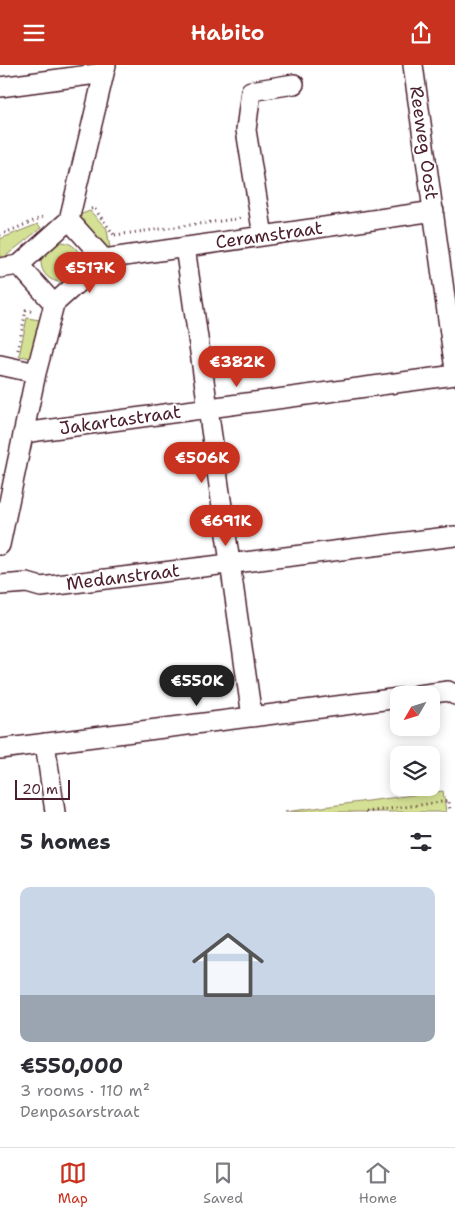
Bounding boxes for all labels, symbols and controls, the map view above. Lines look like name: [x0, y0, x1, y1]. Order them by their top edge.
text: Habito: [191, 18, 265, 47]
icon: menu: [20, 19, 48, 47]
icon: share: [407, 19, 435, 47]
street label: Reeweg Oost: [404, 85, 444, 202]
street label: Ceramstraat: [214, 216, 324, 254]
pin: €517K: [55, 251, 125, 294]
text: €517K: [65, 257, 115, 278]
pin: €382K: [202, 345, 272, 388]
text: €382K: [209, 351, 265, 372]
street label: Jakartastraat: [58, 400, 182, 440]
pin: €506K: [167, 441, 237, 484]
text: €506K: [175, 447, 229, 468]
pin: €691K: [191, 505, 261, 547]
text: €691K: [201, 510, 251, 531]
street label: Medanstraat: [65, 558, 181, 596]
pin: €550K: [162, 665, 232, 707]
text: €550K: [170, 670, 224, 691]
north arrow: [390, 686, 440, 736]
map controls: [390, 686, 440, 796]
button: layers: [390, 746, 440, 796]
scale bar: [15, 777, 70, 800]
text: 20 m: [22, 780, 58, 798]
text: 5 homes: [20, 828, 111, 856]
icon: filters: [407, 828, 435, 856]
icon: home: [183, 920, 273, 1010]
text: €550,000: [20, 1052, 123, 1080]
text: 3 rooms · 110 m²: [20, 1080, 150, 1101]
text: Denpasarstraat: [20, 1101, 140, 1122]
tab: Map: [58, 1159, 88, 1207]
tab: Saved: [203, 1159, 243, 1207]
tab: Home: [359, 1159, 397, 1207]

